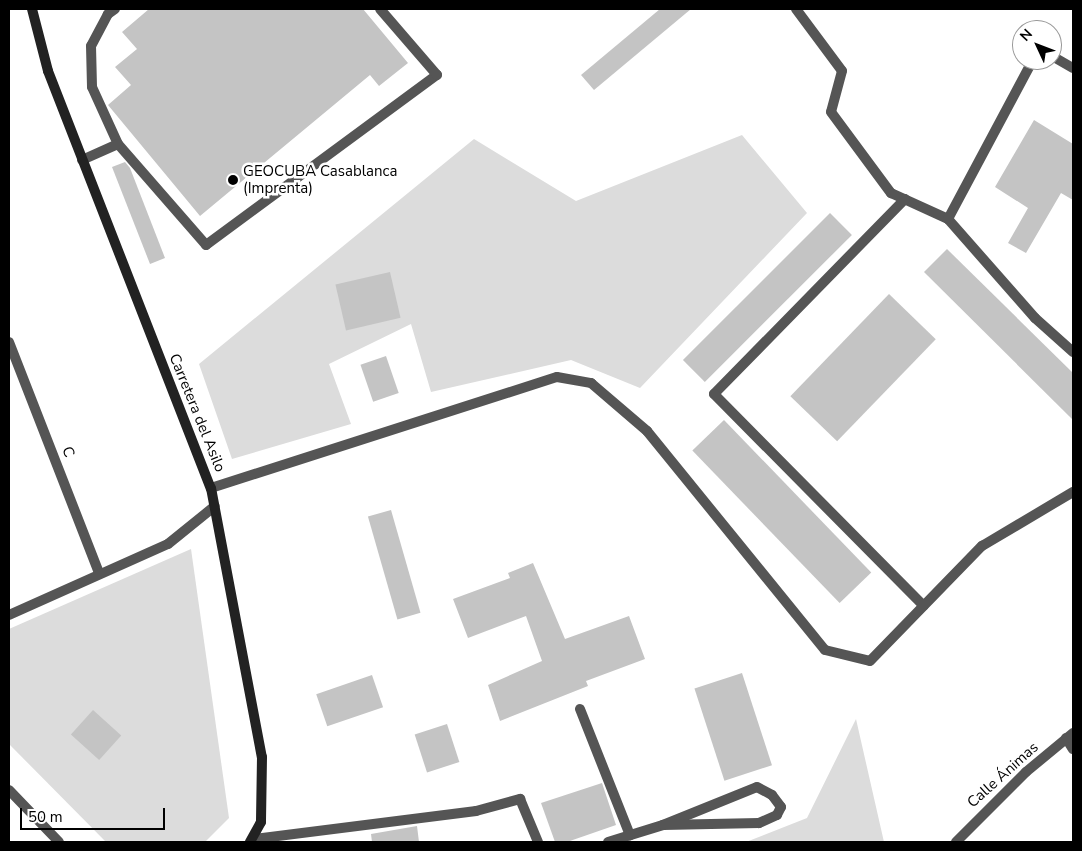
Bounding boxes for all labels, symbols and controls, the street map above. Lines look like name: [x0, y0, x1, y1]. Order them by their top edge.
north arrow: [1012, 20, 1062, 70]
text: N: [1016, 25, 1037, 45]
place label: GEOCUBA Casablanca (Imprenta): [243, 162, 397, 197]
marker: GEOCUBA Casablanca (Imprenta): [227, 174, 239, 186]
street label: Carretera del Asilo: [165, 351, 229, 475]
street label: C: [58, 444, 78, 460]
street label: Calle Ánimas: [964, 738, 1042, 812]
scale bar: [22, 798, 168, 830]
text: 50 m: [28, 807, 63, 827]

